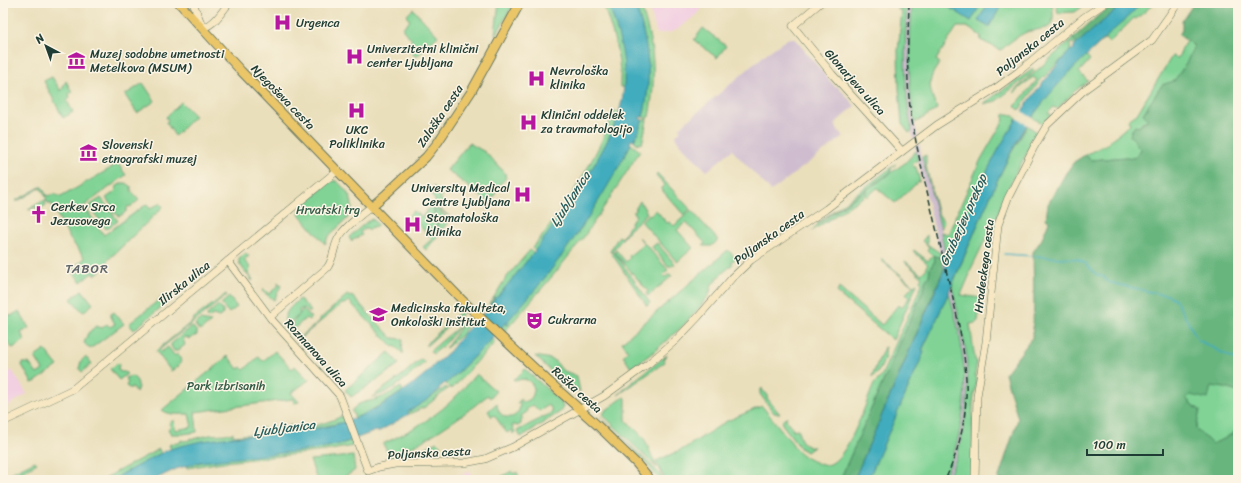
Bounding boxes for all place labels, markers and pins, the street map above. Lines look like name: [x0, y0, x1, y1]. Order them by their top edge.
place label: Urgenca: [296, 12, 341, 34]
hospital icon: Urgenca: [273, 13, 293, 33]
place label: Univerzitetni klinični center Ljubljana: [367, 38, 479, 74]
place label: Muzej sodobne umetnosti Metelkova (MSUM): [90, 43, 225, 79]
hospital icon: Univerzitetni klinični center Ljubljana: [344, 46, 364, 66]
museum icon: Muzej sodobne umetnosti Metelkova (MSUM): [67, 51, 87, 71]
place label: Nevrološka klinika: [550, 60, 608, 96]
hospital icon: Nevrološka klinika: [527, 68, 547, 88]
hospital icon: UKC Poliklinika: [347, 101, 367, 121]
place label: Klinični oddelek za travmatologijo: [540, 104, 632, 140]
hospital icon: Klinični oddelek za travmatologijo: [518, 112, 538, 132]
place label: UKC Poliklinika: [329, 119, 386, 155]
place label: Slovenski etnografski muzej: [102, 134, 197, 170]
museum icon: Slovenski etnografski muzej: [79, 142, 99, 162]
place label: University Medical Centre Ljubljana: [411, 177, 511, 213]
hospital icon: University Medical Centre Ljubljana: [513, 185, 533, 205]
place label: Cerkev Srca Jezusovega: [50, 196, 115, 232]
church icon: Cerkev Srca Jezusovega: [28, 204, 48, 224]
place label: Stomatološka klinika: [426, 207, 499, 243]
hospital icon: Stomatološka klinika: [403, 215, 423, 235]
place label: Medicinska fakulteta, Onkološki inštitut: [391, 297, 506, 333]
school or university icon: Medicinska fakulteta, Onkološki inštitut: [368, 305, 388, 325]
place label: Cukrarna: [548, 309, 597, 331]
theatre icon: Cukrarna: [525, 310, 545, 330]

